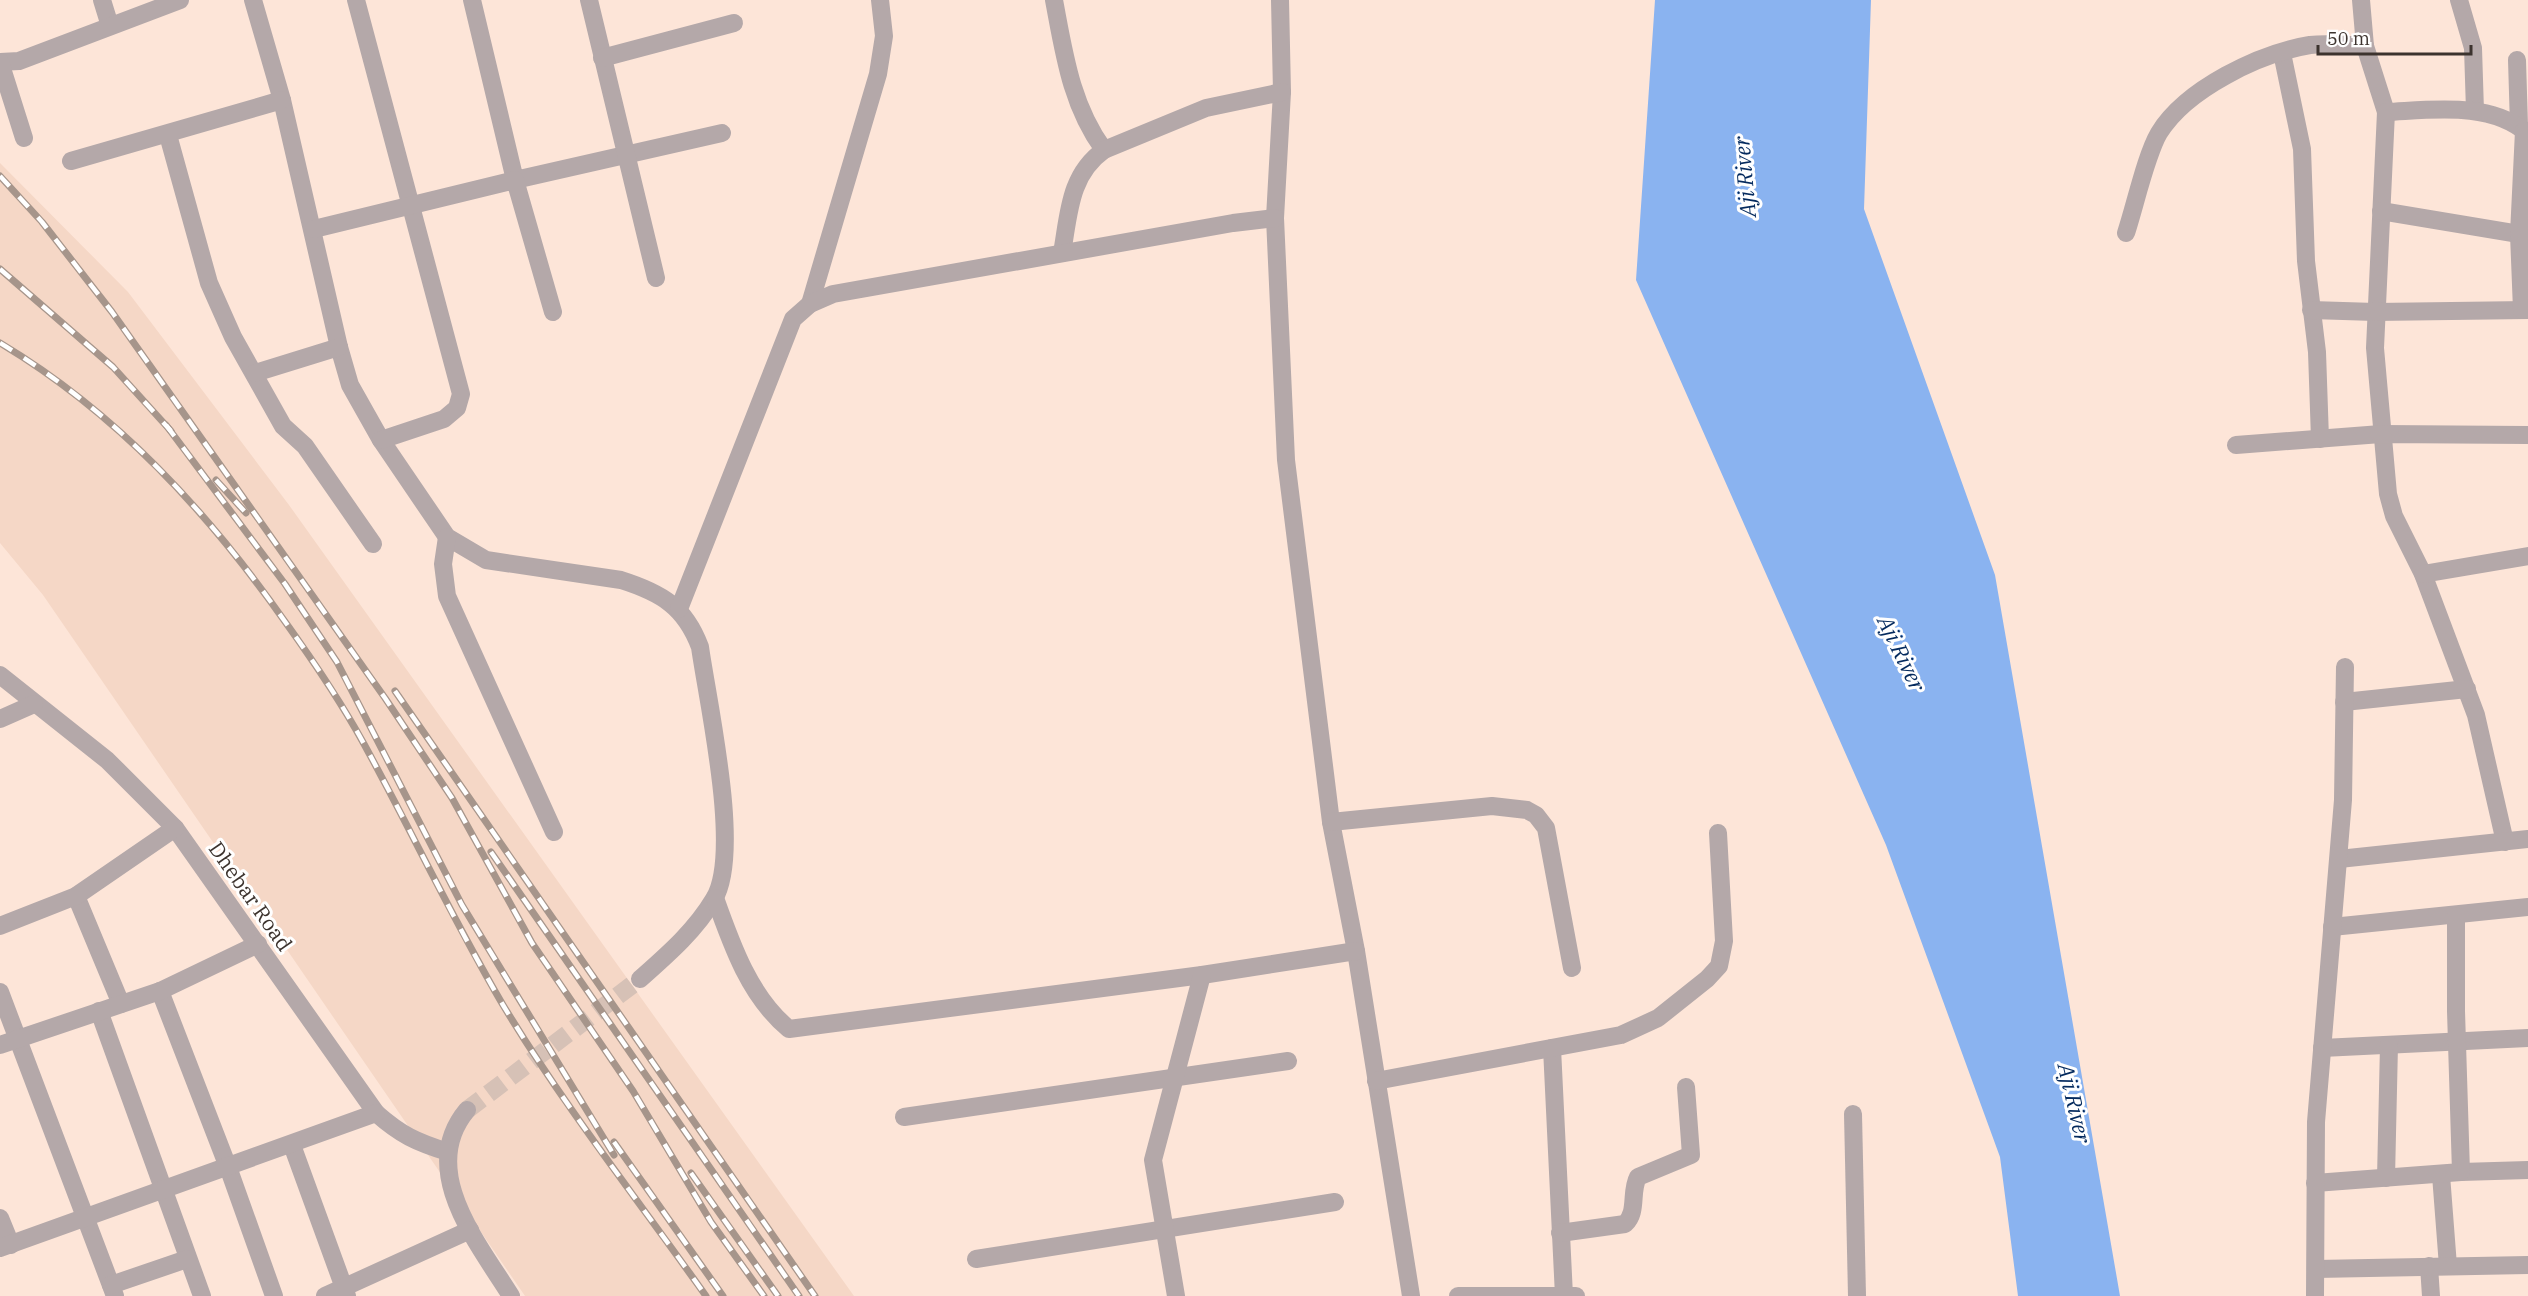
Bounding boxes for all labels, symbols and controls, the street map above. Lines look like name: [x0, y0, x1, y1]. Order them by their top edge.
scale bar: [2318, 18, 2471, 56]
text: 50 m: [2327, 27, 2370, 50]
water label: Aji River: [1726, 134, 1762, 221]
water label: Aji River: [1870, 609, 1933, 697]
street label: Dhebar Road: [203, 836, 299, 957]
water label: Aji River: [2051, 1058, 2099, 1147]

